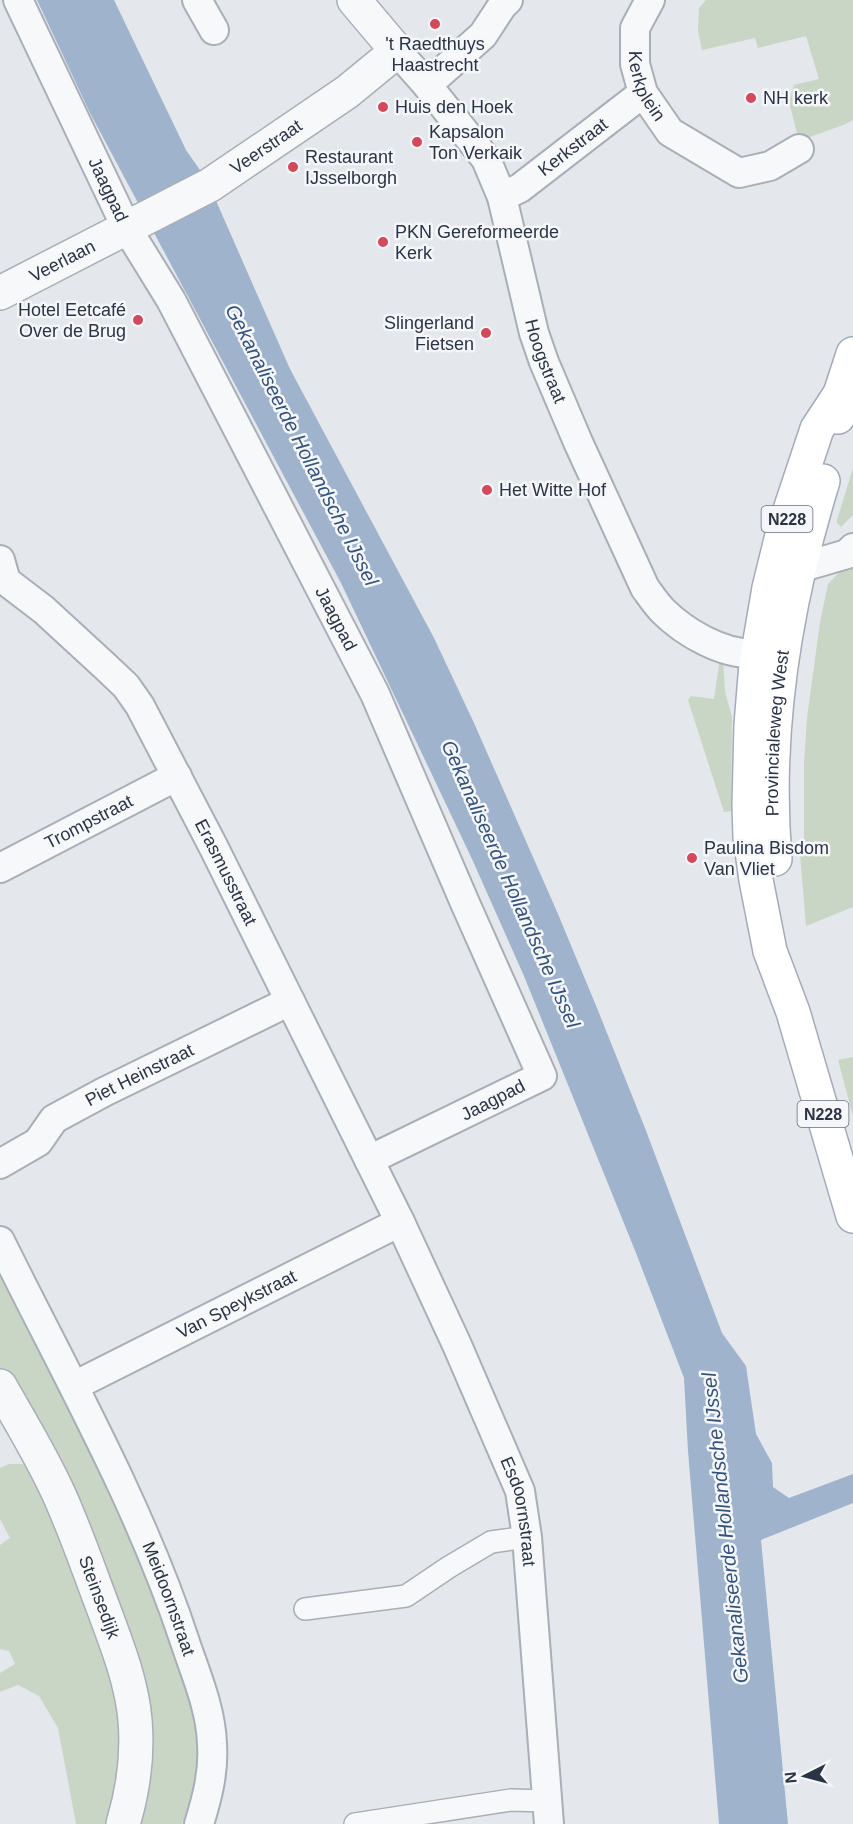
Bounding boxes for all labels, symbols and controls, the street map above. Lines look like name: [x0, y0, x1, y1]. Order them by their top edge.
marker: 't Raedthuys Haastrecht: [428, 17, 442, 31]
place label: 't Raedthuys Haastrecht: [385, 34, 485, 75]
street label: Kerkplein: [625, 51, 669, 125]
place label: NH kerk: [763, 88, 829, 108]
marker: NH kerk: [744, 91, 758, 105]
place label: Huis den Hoek: [395, 97, 514, 117]
marker: Huis den Hoek: [376, 100, 390, 114]
street label: Kerkstraat: [534, 114, 612, 180]
street label: Veerstraat: [227, 116, 306, 178]
place label: Kapsalon Ton Verkaik: [429, 122, 523, 163]
marker: Kapsalon Ton Verkaik: [410, 135, 424, 149]
place label: Restaurant IJsselborgh: [305, 147, 397, 188]
street label: Jaagpad: [84, 154, 132, 225]
marker: Restaurant IJsselborgh: [286, 160, 300, 174]
place label: PKN Gereformeerde Kerk: [395, 222, 559, 263]
marker: PKN Gereformeerde Kerk: [376, 235, 390, 249]
street label: Veerlaan: [26, 236, 98, 286]
place label: Hotel Eetcafé Over de Brug: [18, 300, 126, 341]
water label: Gekanaliseerde Hollandsche IJssel: [221, 301, 383, 590]
marker: Hotel Eetcafé Over de Brug: [131, 313, 145, 327]
place label: Slingerland Fietsen: [384, 313, 474, 354]
street label: Hoogstraat: [521, 317, 570, 406]
marker: Slingerland Fietsen: [479, 326, 493, 340]
place label: Het Witte Hof: [499, 480, 607, 500]
marker: Het Witte Hof: [480, 483, 494, 497]
road number: N228: [762, 506, 812, 532]
street label: Jaagpad: [311, 583, 361, 654]
street label: Provincialeweg West: [762, 649, 793, 817]
water label: Gekanaliseerde Hollandsche IJssel: [437, 737, 585, 1032]
street label: Trompstraat: [41, 791, 136, 853]
street label: Erasmusstraat: [191, 816, 261, 929]
place label: Paulina Bisdom Van Vliet: [704, 838, 829, 879]
marker: Paulina Bisdom Van Vliet: [685, 851, 699, 865]
street label: Piet Heinstraat: [82, 1040, 197, 1110]
street label: Jaagpad: [458, 1075, 528, 1125]
road number: N228: [798, 1101, 848, 1127]
street label: Van Speykstraat: [174, 1266, 300, 1343]
water label: Gekanaliseerde Hollandsche IJssel: [698, 1371, 752, 1684]
street label: Esdoornstraat: [496, 1454, 539, 1567]
street label: Meidoornstraat: [138, 1539, 199, 1658]
street label: Steinsedijk: [75, 1553, 124, 1642]
north arrow: [775, 1746, 835, 1806]
text: N: [782, 1771, 800, 1784]

